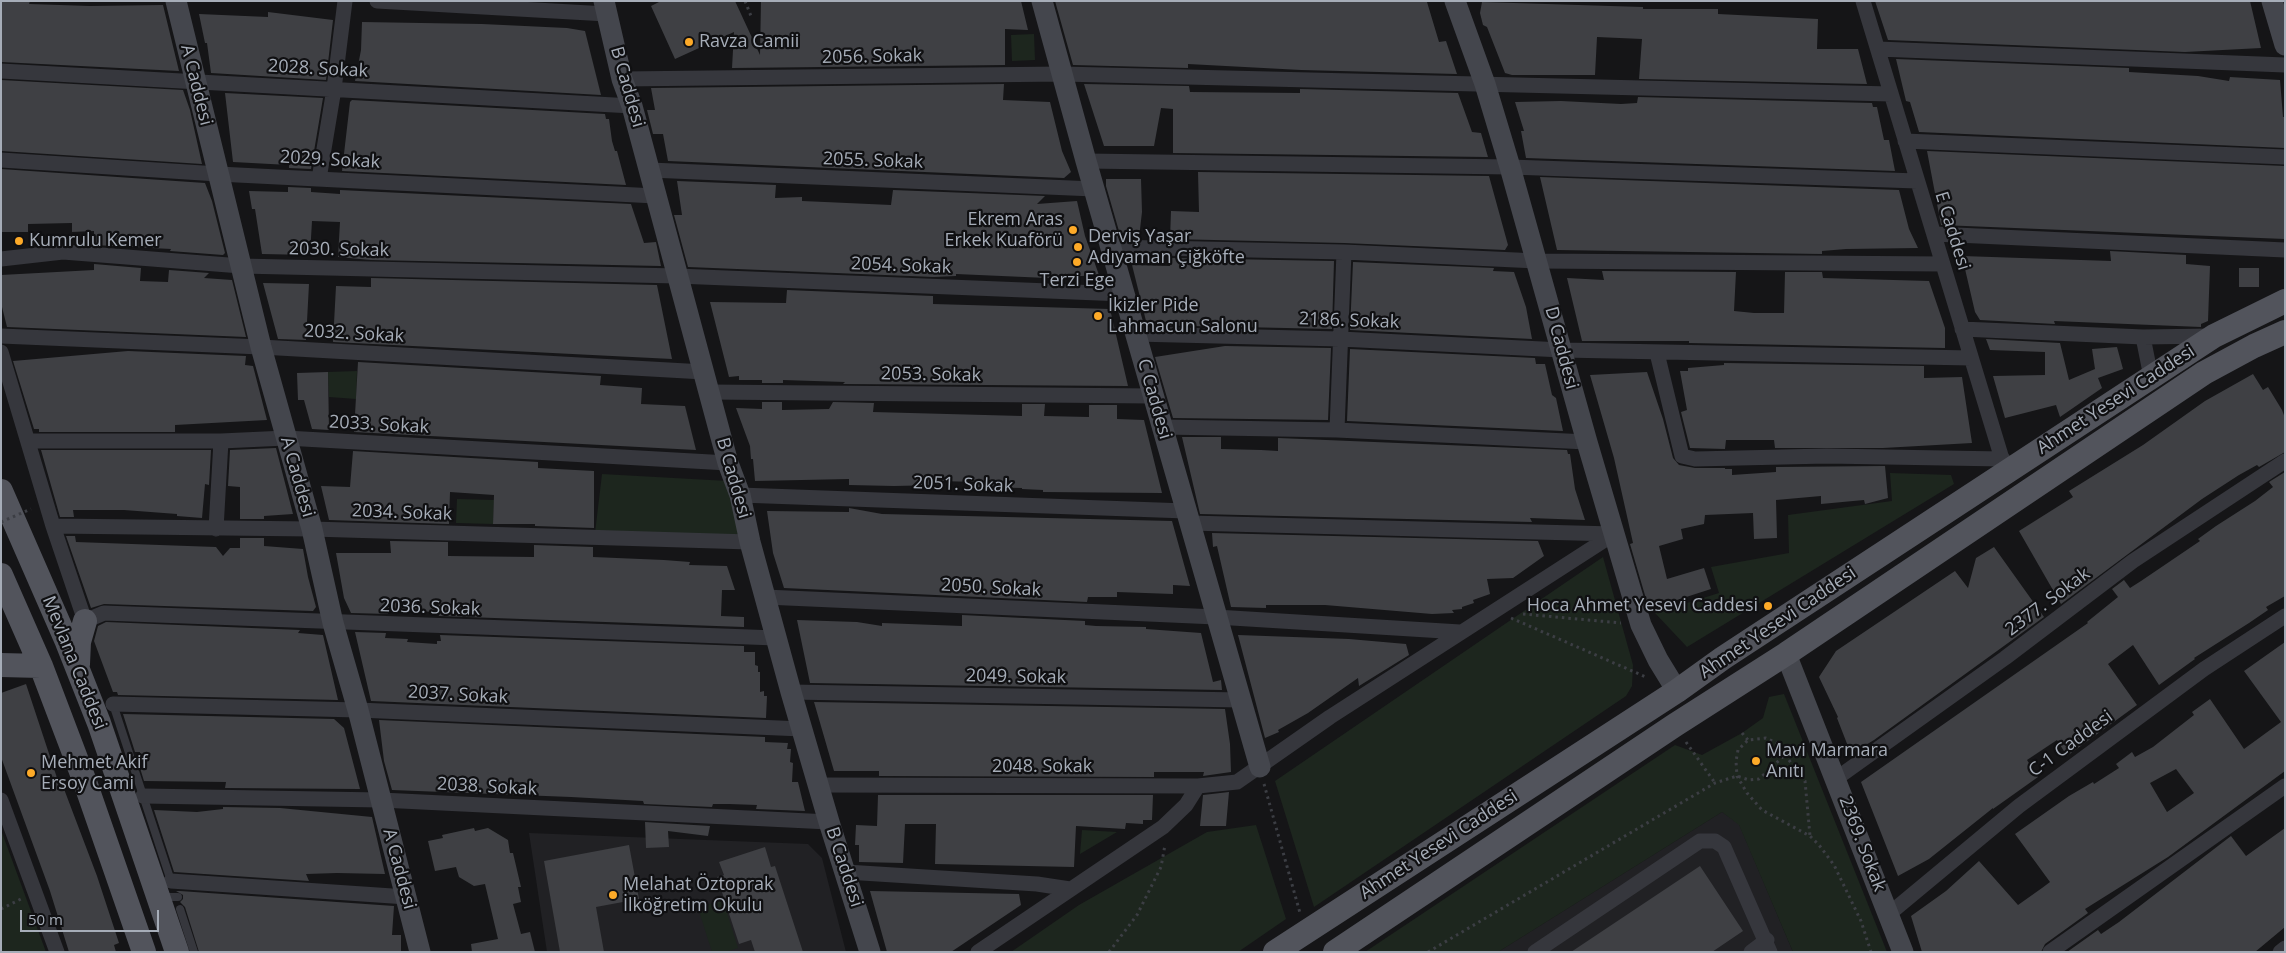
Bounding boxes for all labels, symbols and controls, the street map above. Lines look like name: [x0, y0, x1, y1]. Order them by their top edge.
place label: Ravza Camii: [699, 31, 799, 53]
marker: Ravza Camii: [683, 36, 695, 48]
street label: A Caddesi: [176, 42, 216, 128]
street label: B Caddesi: [605, 44, 649, 130]
street label: 2056. Sokak: [822, 45, 922, 69]
street label: 2028. Sokak: [267, 56, 369, 82]
street label: 2029. Sokak: [279, 147, 381, 173]
street label: 2055. Sokak: [823, 148, 923, 174]
street label: E Caddesi: [1930, 189, 1974, 273]
place label: Ekrem Aras Erkek Kuaförü: [945, 209, 1063, 252]
marker: Ekrem Aras Erkek Kuaförü: [1067, 224, 1079, 236]
place label: Derviş Yaşar Adıyaman Çiğköfte: [1088, 226, 1245, 268]
place label: Kumrulu Kemer: [29, 230, 162, 252]
marker: Kumrulu Kemer: [13, 235, 25, 247]
street label: 2030. Sokak: [289, 238, 389, 262]
marker: Derviş Yaşar Adıyaman Çiğköfte: [1072, 241, 1084, 253]
street label: 2054. Sokak: [851, 253, 951, 279]
marker: Terzi Ege: [1071, 256, 1083, 268]
place label: Terzi Ege: [1040, 270, 1114, 292]
place label: İkizler Pide Lahmacun Salonu: [1108, 295, 1258, 338]
street label: D Caddesi: [1540, 304, 1582, 392]
street label: 2186. Sokak: [1299, 308, 1399, 334]
marker: İkizler Pide Lahmacun Salonu: [1092, 310, 1104, 322]
street label: 2032. Sokak: [303, 321, 405, 347]
street label: Ahmet Yesevi Caddesi: [2033, 341, 2199, 459]
street label: C Caddesi: [1132, 356, 1176, 442]
street label: 2053. Sokak: [881, 363, 981, 387]
street label: 2033. Sokak: [328, 412, 430, 438]
street label: A Caddesi: [275, 434, 319, 520]
street label: B Caddesi: [711, 435, 755, 521]
street label: 2051. Sokak: [913, 472, 1013, 498]
street label: 2034. Sokak: [352, 500, 452, 526]
street label: Ahmet Yesevi Caddesi: [1696, 563, 1860, 683]
street label: 2377. Sokak: [2001, 563, 2095, 641]
street label: 2050. Sokak: [940, 575, 1042, 601]
street label: Mevlana Caddesi: [37, 593, 111, 733]
street label: 2036. Sokak: [380, 595, 480, 621]
place label: Hoca Ahmet Yesevi Caddesi: [1527, 595, 1758, 617]
marker: Hoca Ahmet Yesevi Caddesi: [1762, 600, 1774, 612]
street label: 2049. Sokak: [966, 665, 1066, 689]
street label: 2037. Sokak: [407, 682, 509, 708]
street label: C-1 Caddesi: [2025, 706, 2117, 782]
place label: Mavi Marmara Anıtı: [1766, 740, 1888, 782]
place label: Mehmet Akif Ersoy Cami: [41, 752, 148, 794]
marker: Mavi Marmara Anıtı: [1750, 755, 1762, 767]
street label: 2048. Sokak: [992, 756, 1092, 778]
marker: Mehmet Akif Ersoy Cami: [25, 767, 37, 779]
street label: 2038. Sokak: [436, 774, 538, 800]
street label: Ahmet Yesevi Caddesi: [1356, 786, 1522, 904]
street label: 2369. Sokak: [1834, 793, 1890, 895]
street label: B Caddesi: [821, 824, 867, 910]
street label: A Caddesi: [378, 826, 420, 912]
place label: Melahat Öztoprak İlköğretim Okulu: [623, 874, 773, 916]
marker: Melahat Öztoprak İlköğretim Okulu: [607, 889, 619, 901]
scale bar: [22, 900, 161, 932]
text: 50 m: [28, 909, 63, 929]

